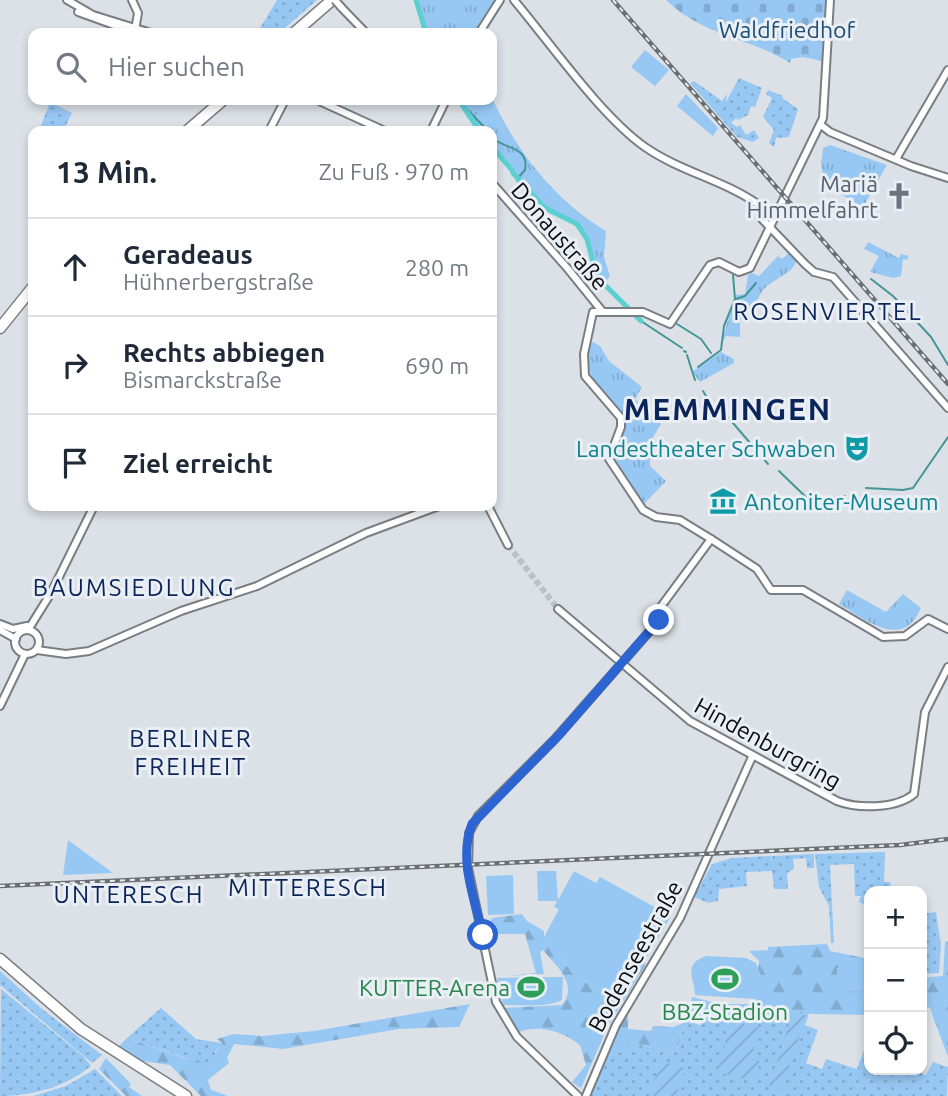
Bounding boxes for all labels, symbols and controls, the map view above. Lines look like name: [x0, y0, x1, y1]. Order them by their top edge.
park label: Waldfriedhof: [719, 17, 856, 42]
search box: [28, 28, 497, 105]
icon: search: [52, 48, 90, 86]
text: Hier suchen: [108, 52, 245, 81]
text: 13 Min.: [56, 155, 157, 189]
text: Zu Fuß · 970 m: [319, 159, 469, 184]
place label: Mariä Himmelfahrt: [747, 171, 878, 222]
street label: Donaustraße: [507, 177, 613, 295]
church icon: Mariä Himmelfahrt: [884, 181, 914, 211]
text: Geradeaus: [123, 240, 253, 269]
icon: ahead: [56, 248, 94, 286]
text: 280 m: [405, 255, 469, 280]
text: Hühnerbergstraße: [123, 269, 314, 294]
district label: ROSENVIERTEL: [733, 298, 923, 325]
text: Rechts abbiegen: [123, 338, 325, 367]
icon: right: [56, 346, 94, 384]
text: 690 m: [405, 353, 469, 378]
text: Bismarckstraße: [123, 367, 282, 392]
district label: MEMMINGEN: [624, 392, 832, 426]
theatre icon: Landestheater Schwaben: [842, 433, 872, 463]
place label: Landestheater Schwaben: [576, 436, 836, 461]
icon: arrive: [56, 444, 94, 482]
text: Ziel erreicht: [123, 449, 273, 478]
museum icon: Antoniter-Museum: [708, 486, 738, 516]
place label: Antoniter-Museum: [744, 489, 939, 514]
district label: BAUMSIEDLUNG: [33, 574, 235, 601]
route end: [643, 604, 674, 635]
street label: Hindenburgring: [691, 693, 845, 793]
district label: BERLINER FREIHEIT: [129, 725, 253, 780]
district label: MITTERESCH: [228, 874, 388, 901]
street label: Bodenseestraße: [583, 876, 687, 1036]
district label: UNTERESCH: [54, 881, 204, 908]
map controls: [864, 886, 927, 1075]
button: +: [864, 886, 927, 949]
route start: [467, 919, 498, 950]
button: −: [864, 949, 927, 1012]
sports icon: BBZ-Stadion: [710, 964, 740, 994]
sports icon: KUTTER-Arena: [516, 972, 546, 1002]
place label: KUTTER-Arena: [359, 975, 510, 1000]
place label: BBZ-Stadion: [662, 999, 788, 1024]
button: locate: [864, 1012, 927, 1075]

